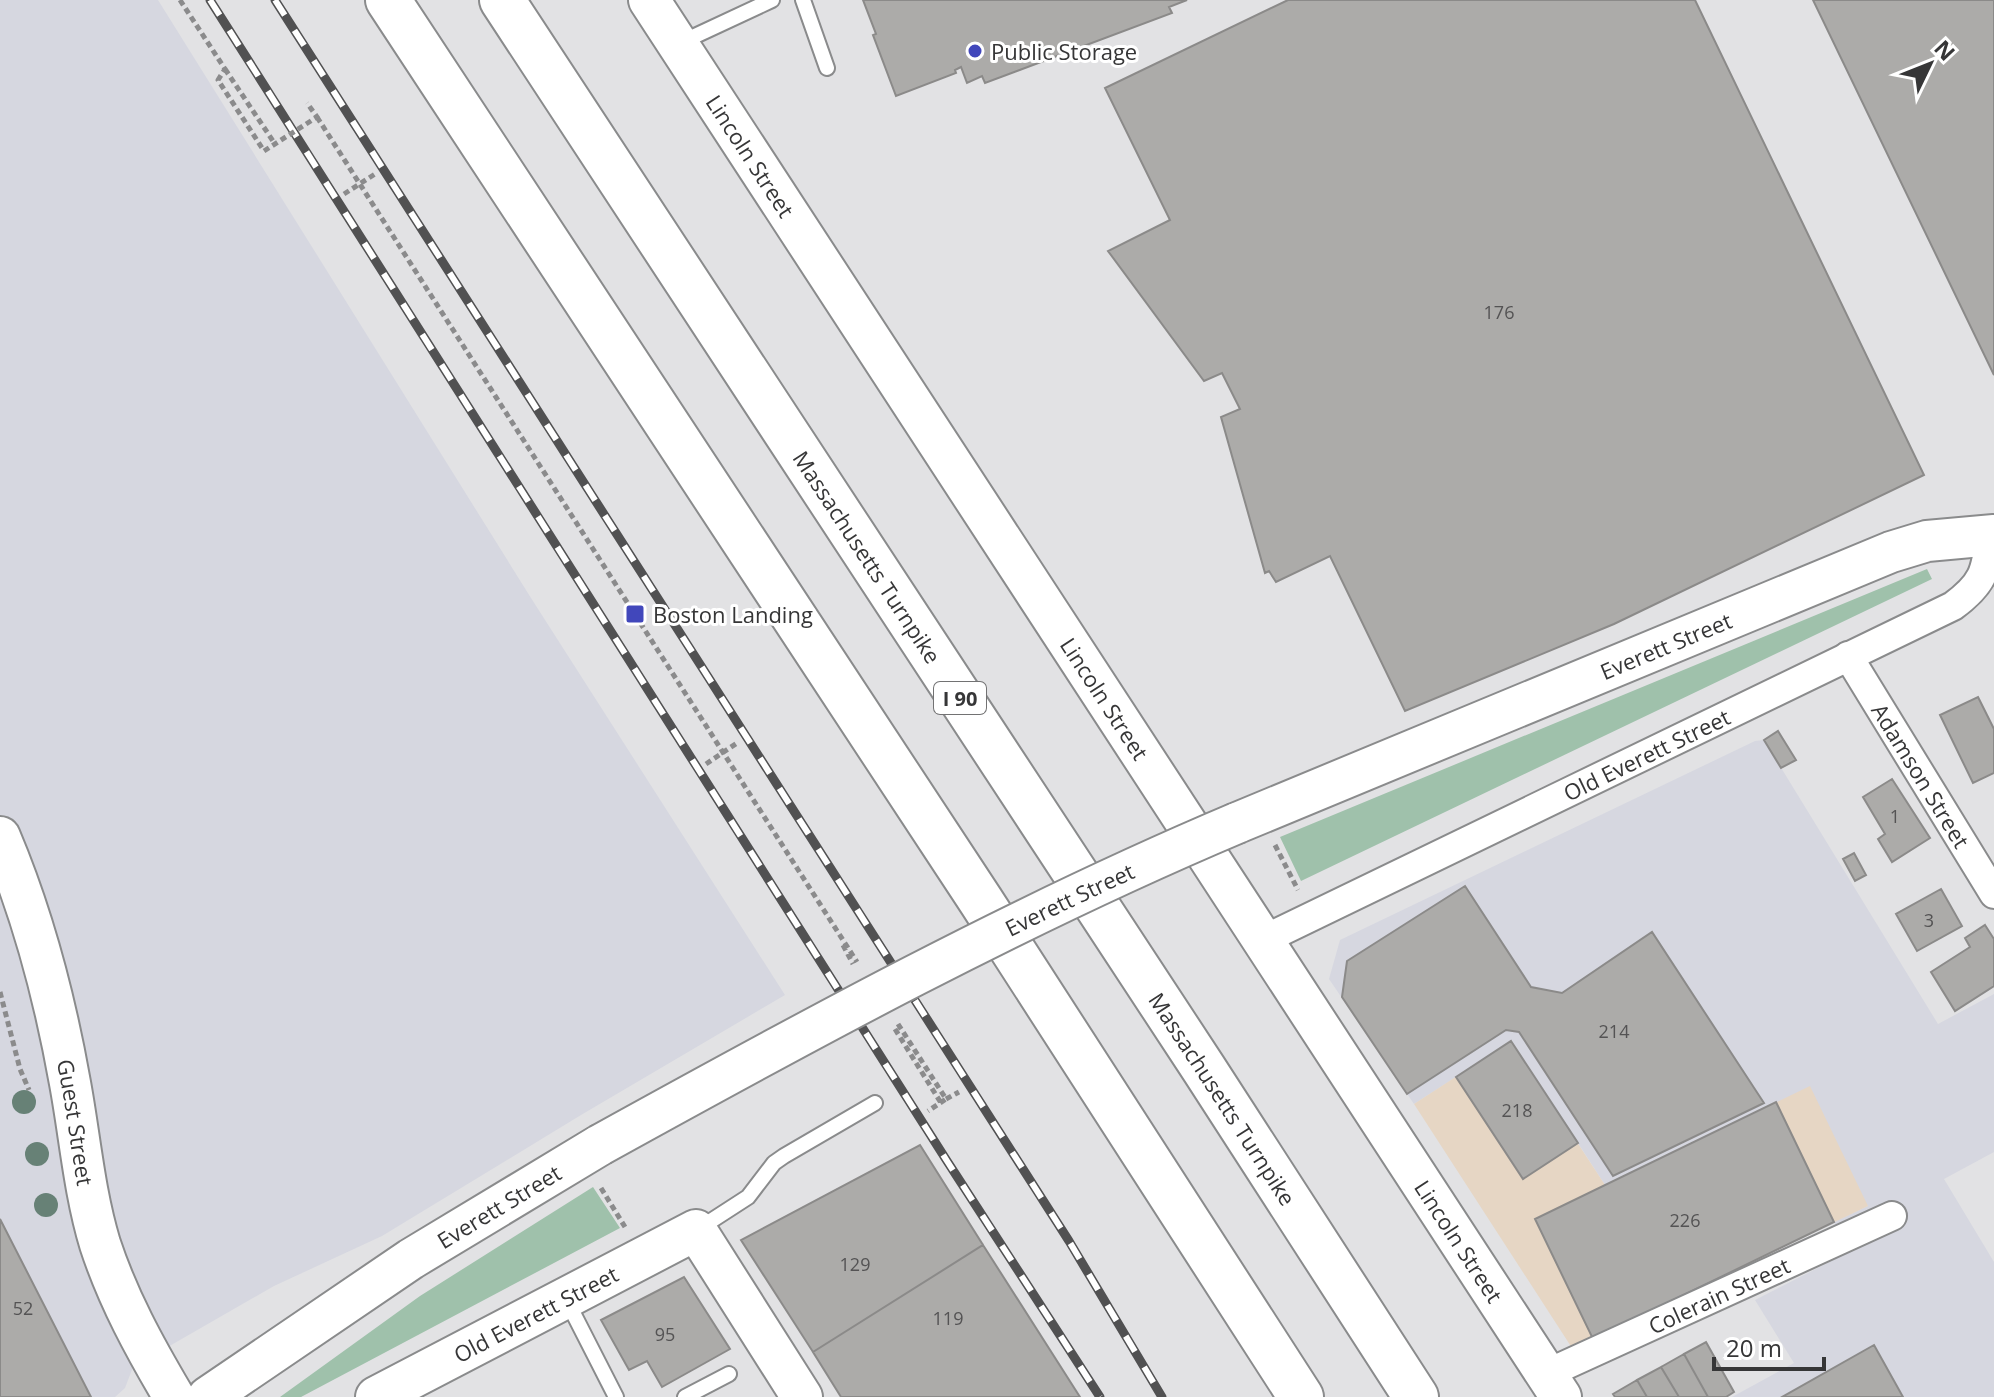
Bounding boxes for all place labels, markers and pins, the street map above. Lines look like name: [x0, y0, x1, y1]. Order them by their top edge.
place label: Public Storage: [991, 36, 1137, 66]
marker: Public Storage: [966, 42, 984, 60]
place label: Boston Landing: [653, 599, 813, 629]
marker: Boston Landing: [624, 603, 646, 625]

